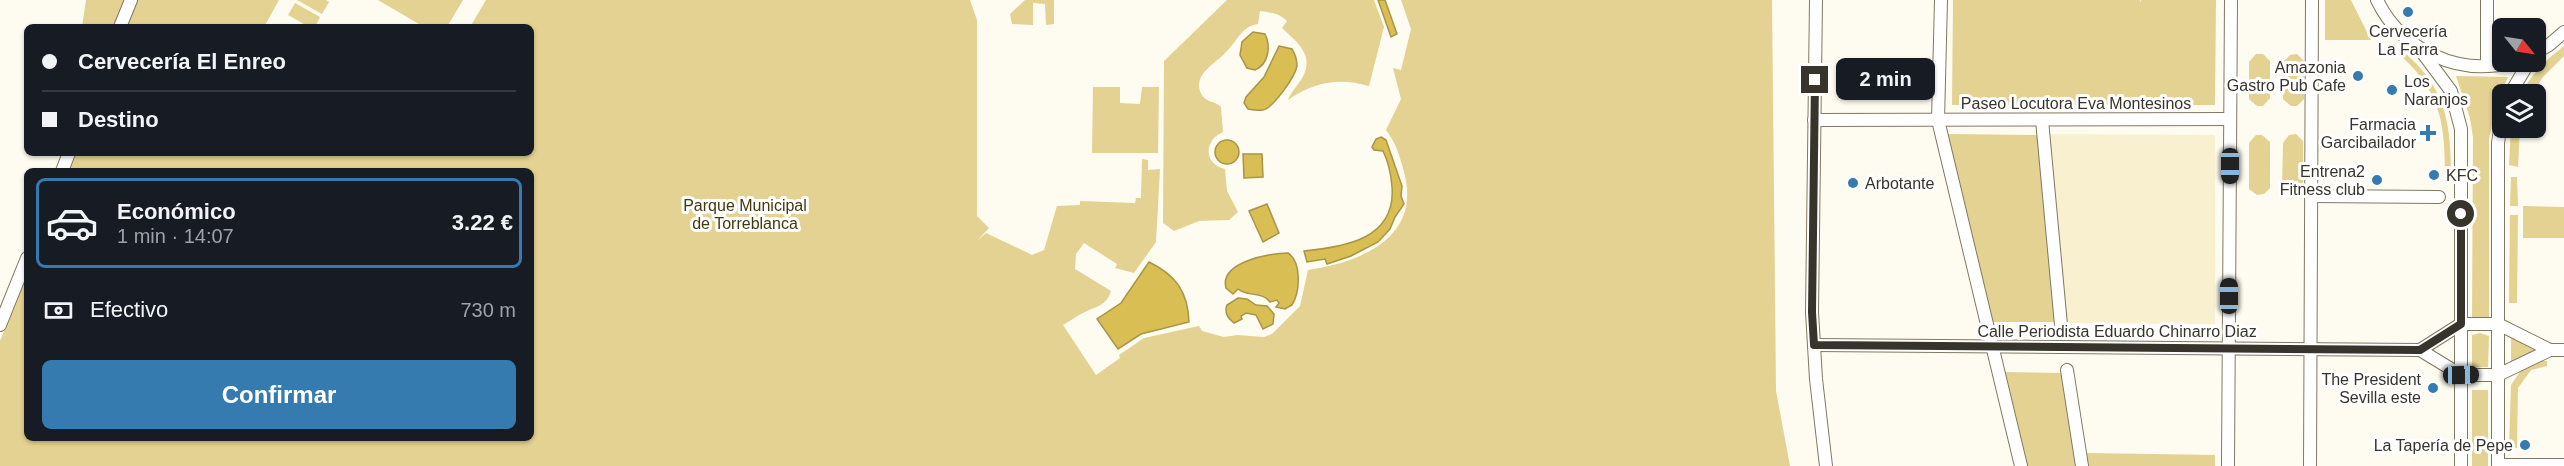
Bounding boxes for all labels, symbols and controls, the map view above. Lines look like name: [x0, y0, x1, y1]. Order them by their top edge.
marker: Cervecería La Farra: [2401, 5, 2415, 19]
north arrow: [2492, 18, 2546, 72]
map controls: [2492, 18, 2546, 138]
place label: Cervecería La Farra: [2369, 23, 2447, 58]
text: Cervecería El Enreo: [78, 49, 286, 74]
callout: 2 min: [1836, 59, 1935, 101]
place label: Amazonia Gastro Pub Cafe: [2227, 59, 2346, 94]
route end: [1801, 66, 1828, 93]
text: 2 min: [1859, 68, 1912, 90]
marker: Amazonia Gastro Pub Cafe: [2351, 69, 2365, 83]
place label: Los Naranjos: [2404, 73, 2468, 108]
marker: Los Naranjos: [2385, 83, 2399, 97]
button: layers: [2492, 84, 2546, 138]
street label: Paseo Locutora Eva Montesinos: [1961, 95, 2191, 112]
text: Destino: [78, 107, 159, 132]
place label: Farmacia Garcibailador: [2321, 116, 2417, 151]
marker: Farmacia Garcibailador: [2421, 126, 2435, 140]
car: [2221, 148, 2239, 184]
place label: Entrena2 Fitness club: [2280, 163, 2365, 198]
place label: KFC: [2446, 167, 2478, 184]
marker: KFC: [2427, 168, 2441, 182]
marker: Entrena2 Fitness club: [2370, 173, 2384, 187]
place label: Arbotante: [1865, 175, 1934, 192]
marker: Arbotante: [1846, 176, 1860, 190]
icon: car: [45, 196, 99, 250]
park label: Parque Municipal de Torreblanca: [683, 197, 807, 232]
text: Económico: [117, 199, 236, 224]
route start: [2447, 200, 2474, 227]
text: 3.22 €: [452, 210, 513, 235]
text: 1 min · 14:07: [117, 225, 234, 247]
car: [2220, 278, 2238, 314]
icon: cash: [42, 294, 75, 327]
text: Efectivo: [90, 297, 168, 322]
text: 730 m: [460, 299, 516, 321]
street label: Calle Periodista Eduardo Chinarro Diaz: [1977, 323, 2257, 340]
button: Confirmar: [42, 360, 516, 429]
car: [2443, 366, 2479, 384]
place label: The President Sevilla este: [2321, 371, 2422, 406]
marker: The President Sevilla este: [2426, 381, 2440, 395]
place label: La Tapería de Pepe: [2374, 437, 2513, 454]
marker: La Tapería de Pepe: [2518, 438, 2532, 452]

